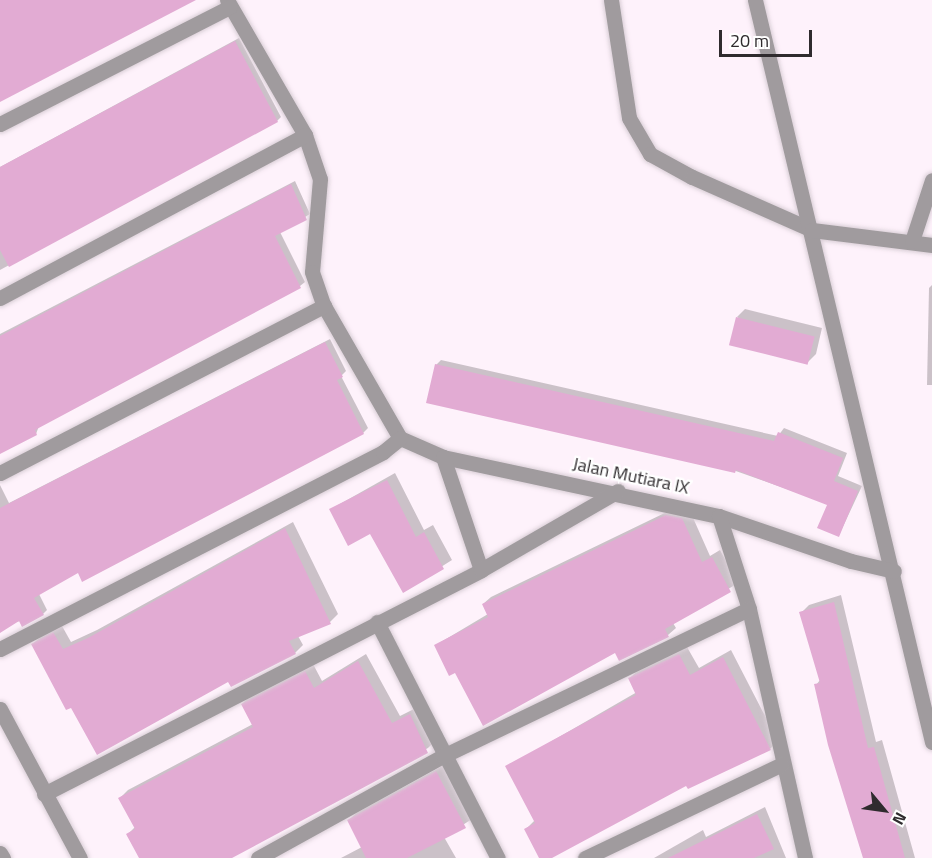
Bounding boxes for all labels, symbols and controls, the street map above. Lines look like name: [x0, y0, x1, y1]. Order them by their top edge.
scale bar: [722, 18, 815, 56]
text: 20 m: [730, 27, 769, 54]
street label: Jalan Mutiara IX: [571, 453, 691, 499]
north arrow: [854, 780, 914, 840]
text: N: [887, 808, 913, 829]

